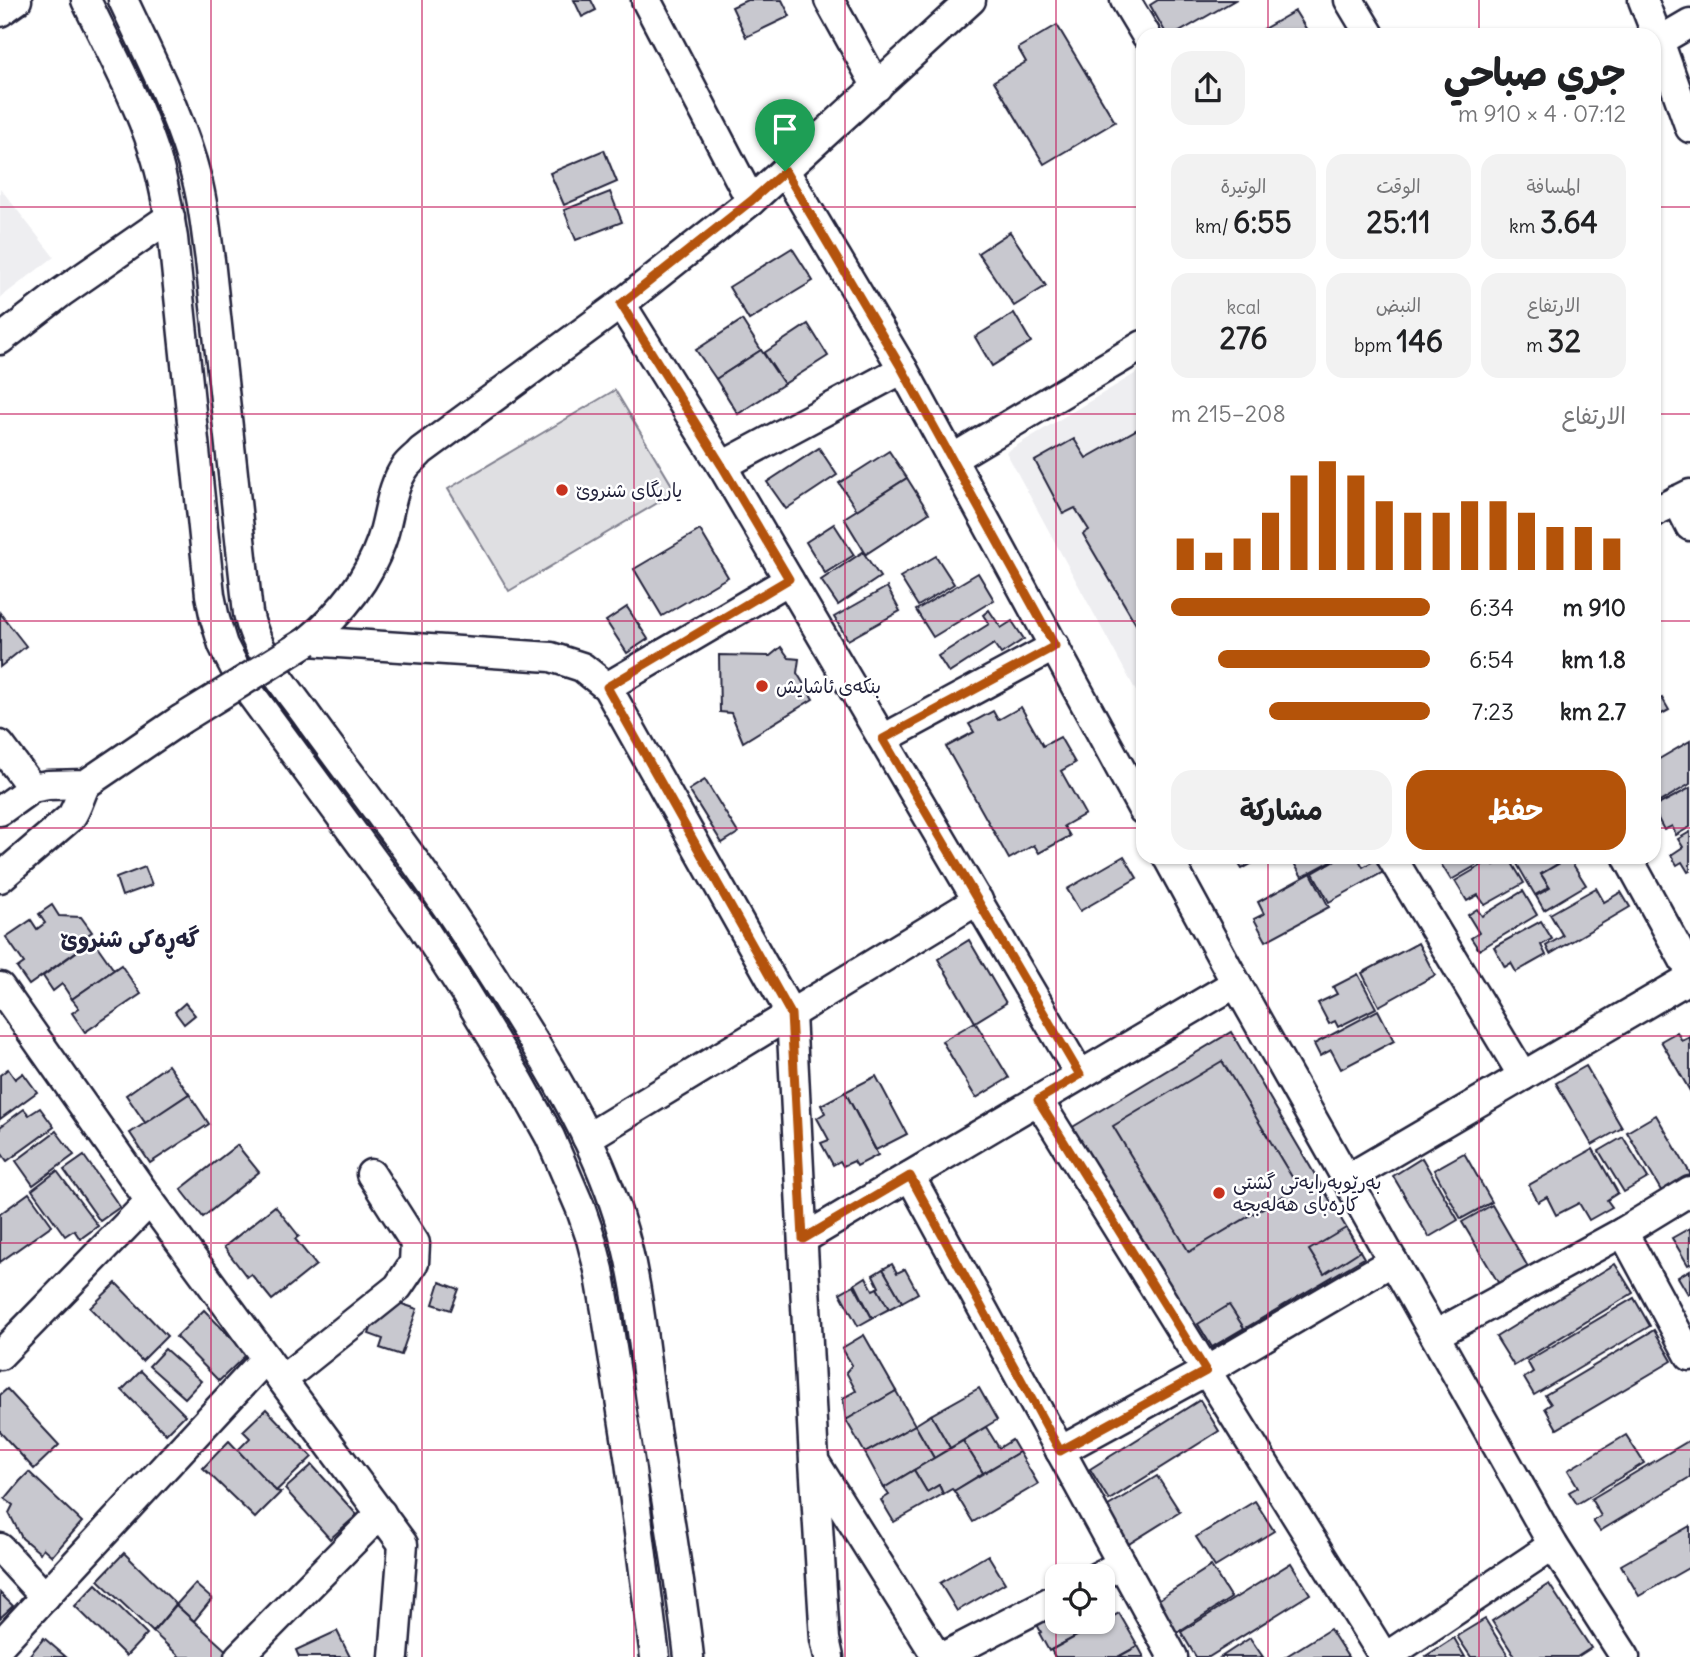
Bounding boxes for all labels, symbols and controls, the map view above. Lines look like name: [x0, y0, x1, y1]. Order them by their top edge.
text: جري صباحي: [1443, 49, 1626, 96]
button: share: [1171, 51, 1245, 125]
pin: [755, 99, 815, 171]
text: 07:12 · 4 × 910 m: [1458, 99, 1626, 128]
icon: arrive: [766, 110, 804, 148]
text: الوتيرة: [1221, 174, 1266, 198]
text: الوقت: [1376, 174, 1421, 198]
text: المسافة: [1526, 174, 1581, 198]
text: 6:55: [1233, 203, 1292, 241]
text: 25:11: [1366, 203, 1431, 241]
text: 3.64: [1540, 203, 1598, 241]
text: /km: [1195, 214, 1233, 238]
text: km: [1509, 214, 1540, 238]
text: النبض: [1376, 293, 1421, 317]
text: الارتفاع: [1527, 293, 1580, 317]
text: kcal: [1226, 295, 1261, 319]
text: 276: [1219, 319, 1268, 357]
text: 146: [1396, 322, 1443, 360]
text: 32: [1547, 322, 1581, 360]
text: bpm: [1354, 333, 1396, 357]
text: m: [1526, 333, 1547, 357]
text: 208–215 m: [1171, 399, 1286, 428]
text: الارتفاع: [1562, 401, 1626, 430]
place label: یاریگای شنروێ: [576, 478, 682, 502]
marker: یاریگای شنروێ: [554, 482, 570, 498]
text: 6:34: [1469, 593, 1514, 622]
text: 910 m: [1563, 593, 1626, 622]
text: 6:54: [1469, 645, 1514, 674]
text: 1.8 km: [1561, 645, 1626, 674]
place label: بنکەی ئاشایش: [776, 674, 881, 698]
marker: بنکەی ئاشایش: [754, 678, 770, 694]
text: 7:23: [1472, 697, 1514, 726]
text: 2.7 km: [1560, 697, 1626, 726]
button: مشاركة: [1171, 770, 1392, 850]
button: حفظ: [1406, 770, 1626, 850]
district label: گەڕەکی شنروێ: [60, 924, 200, 959]
place label: بەرێوبەرایەتی گشتی کارەبای هەلەبجە: [1233, 1170, 1382, 1216]
marker: بەرێوبەرایەتی گشتی کارەبای هەلەبجە: [1211, 1185, 1227, 1201]
map controls: [1045, 1564, 1115, 1634]
button: locate: [1045, 1564, 1115, 1634]

